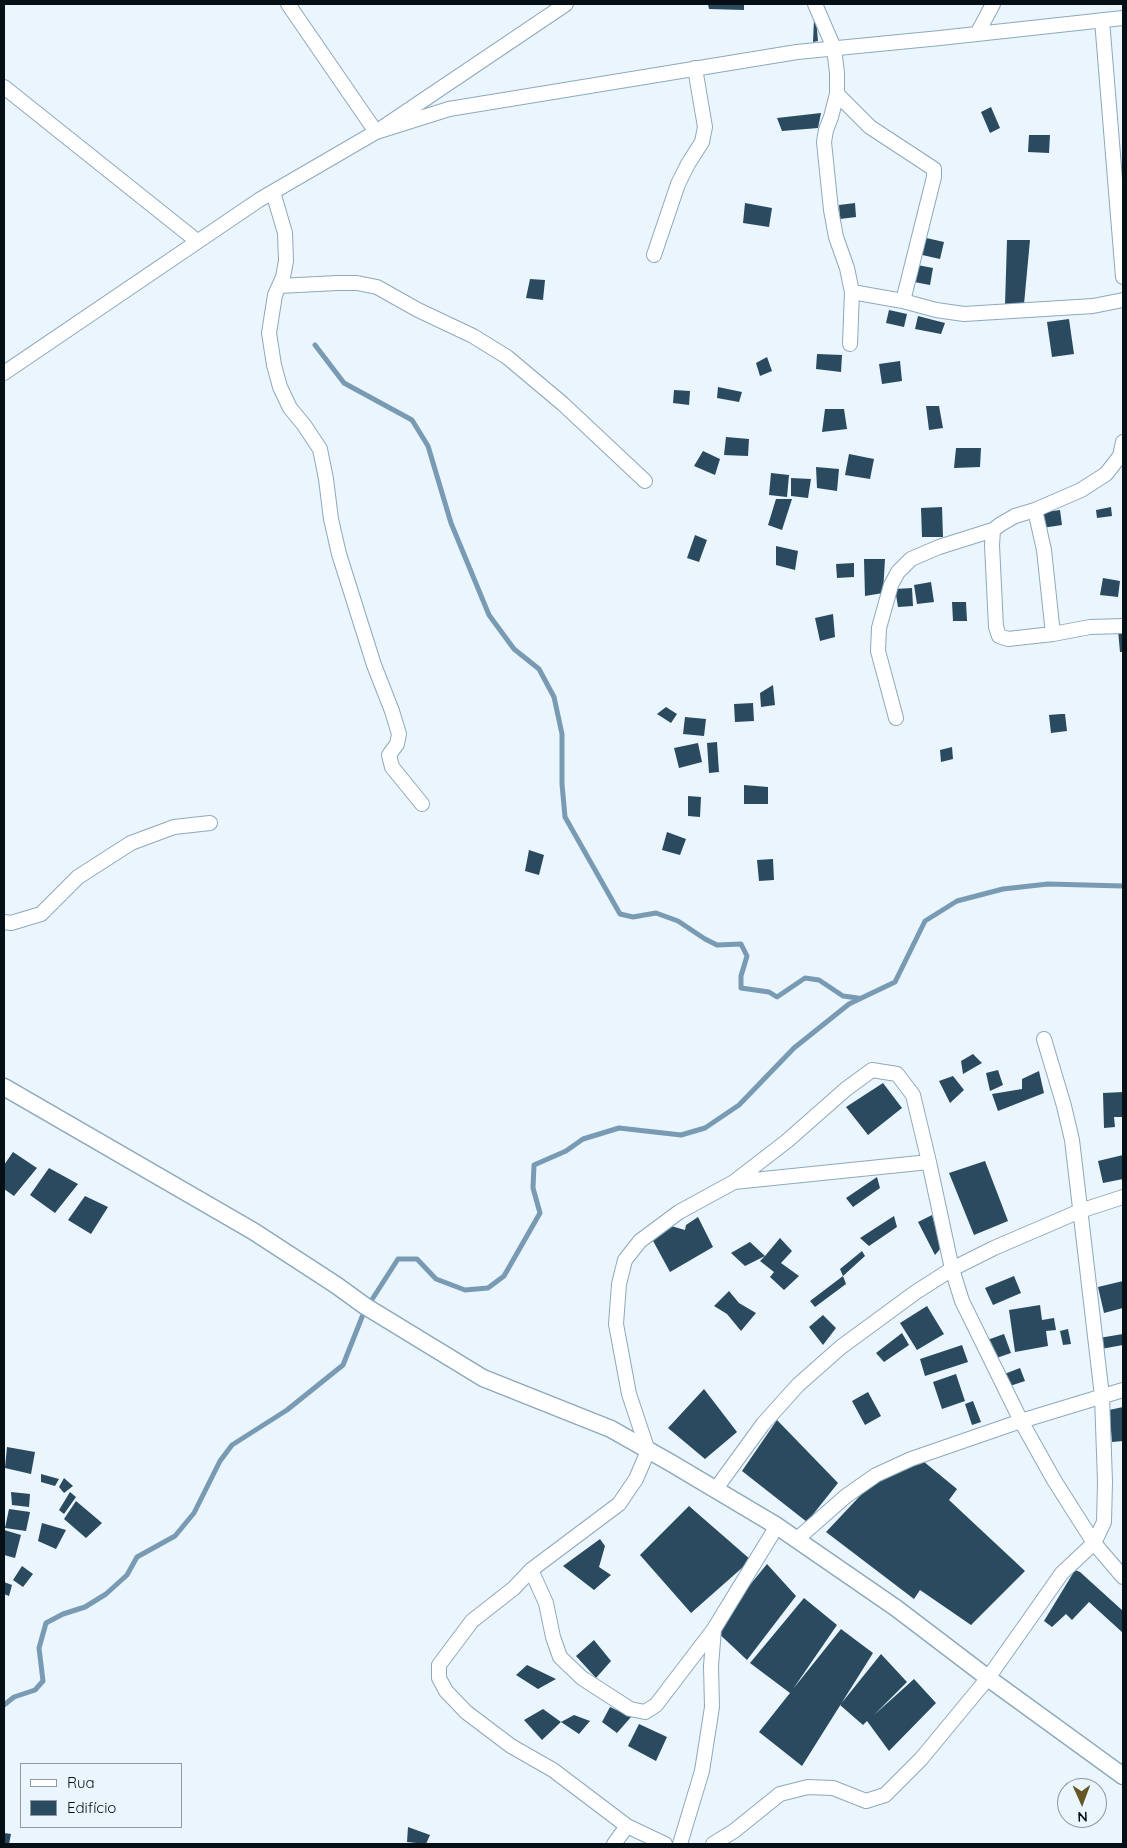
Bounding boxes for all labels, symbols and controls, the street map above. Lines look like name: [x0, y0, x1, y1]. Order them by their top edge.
legend: [20, 1763, 182, 1828]
text: Rua: [67, 1773, 95, 1792]
north arrow: [1057, 1778, 1107, 1828]
text: Edifício: [67, 1798, 116, 1817]
text: N: [1077, 1808, 1088, 1826]

